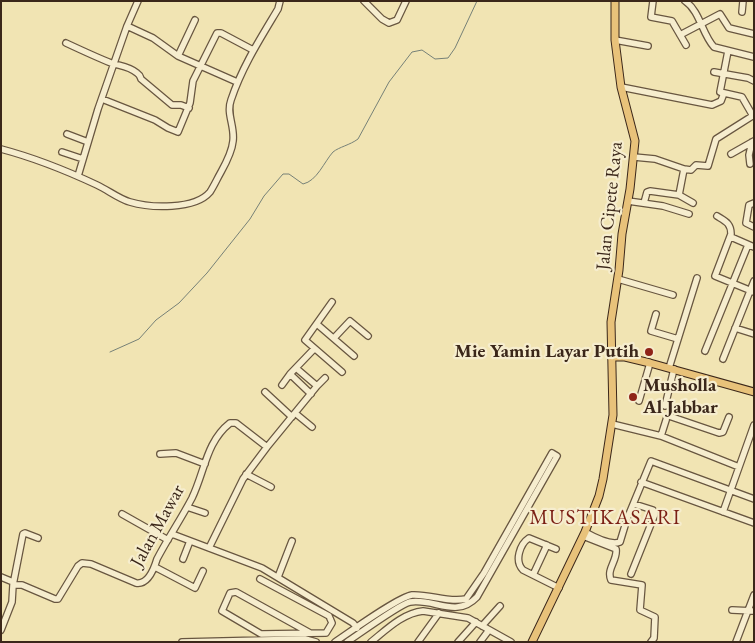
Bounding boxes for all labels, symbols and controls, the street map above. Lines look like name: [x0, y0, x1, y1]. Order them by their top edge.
street label: Jalan Cipete Raya: [592, 141, 628, 271]
place label: Mie Yamin Layar Putih: [455, 341, 639, 363]
marker: Mie Yamin Layar Putih: [643, 346, 655, 358]
place label: Musholla Al Jabbar: [643, 375, 718, 419]
marker: Musholla Al Jabbar: [627, 391, 639, 403]
street label: Jalan Mawar: [126, 481, 190, 571]
district label: MUSTIKASARI: [528, 505, 682, 531]

